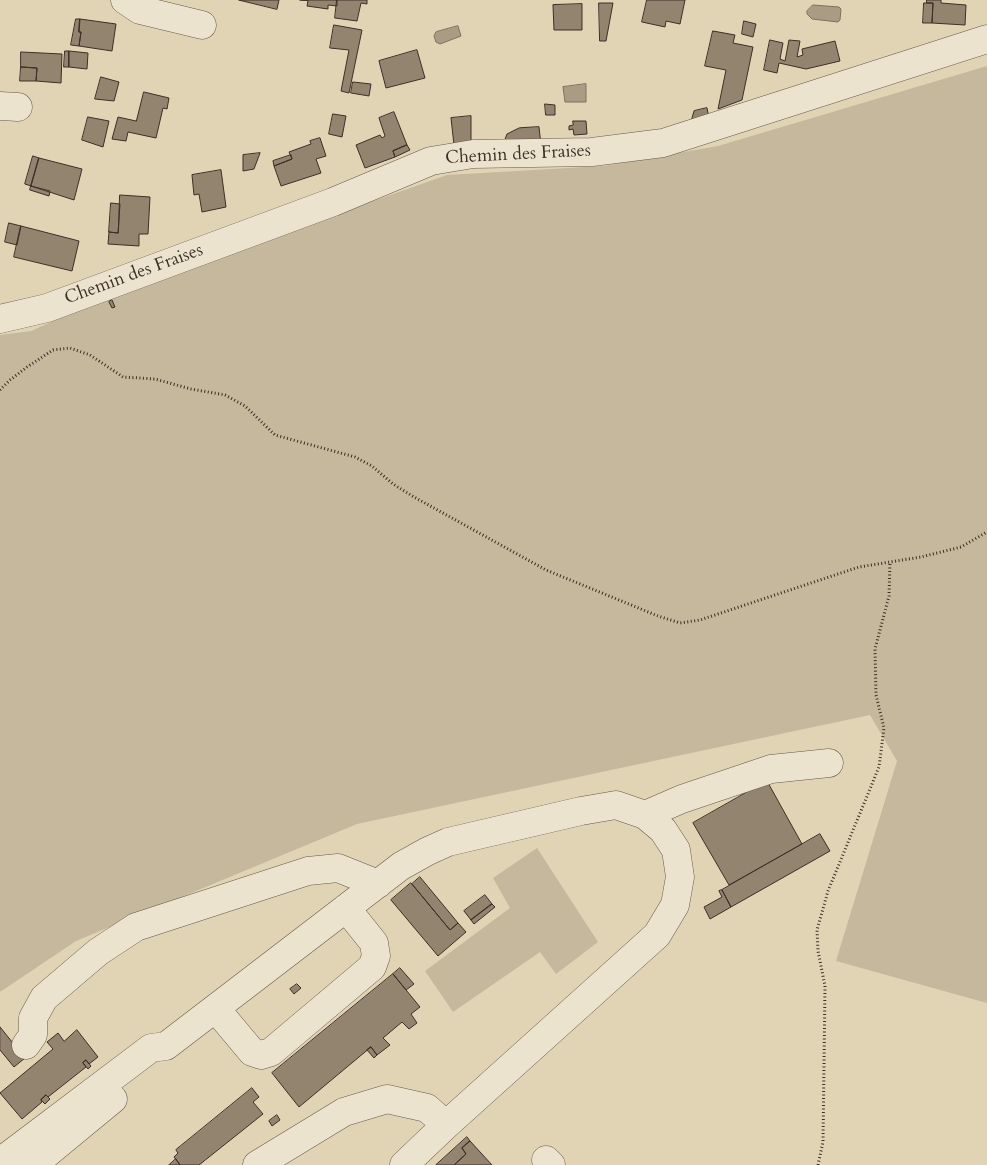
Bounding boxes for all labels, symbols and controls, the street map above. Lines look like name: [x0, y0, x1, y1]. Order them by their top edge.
street label: Chemin des Fraises: [445, 140, 591, 170]
street label: Chemin des Fraises: [62, 240, 206, 310]

